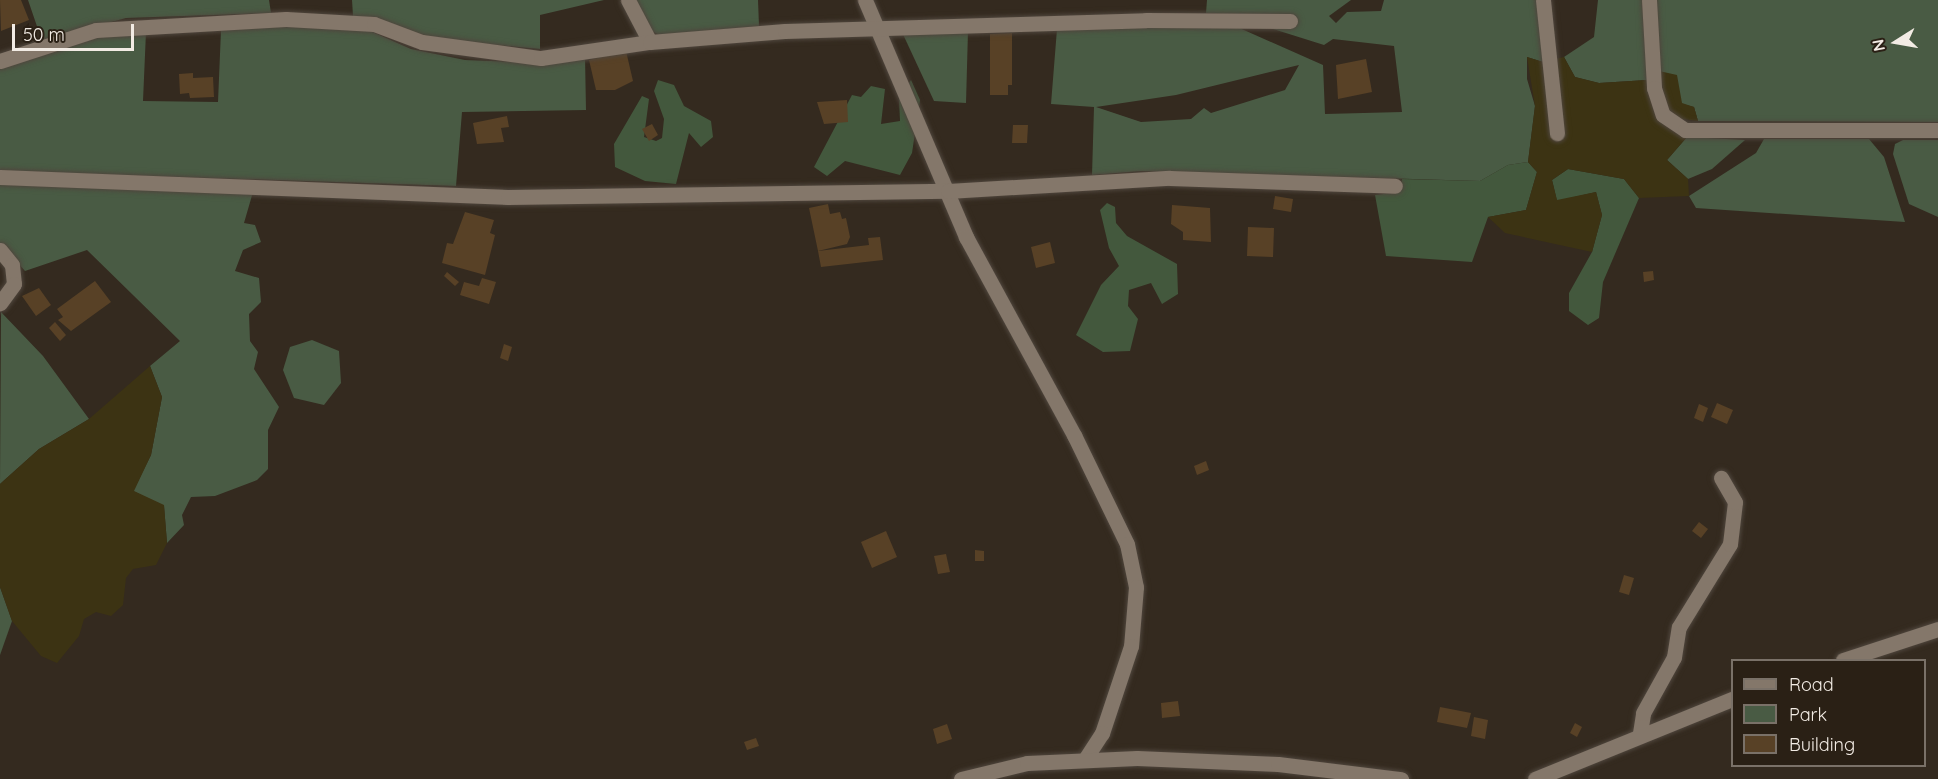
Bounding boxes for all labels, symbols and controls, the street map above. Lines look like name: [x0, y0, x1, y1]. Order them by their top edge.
scale bar: [15, 12, 136, 50]
north arrow: [1866, 12, 1926, 72]
text: 50 m: [23, 23, 65, 46]
text: N: [1867, 38, 1889, 53]
legend: [1731, 659, 1926, 767]
text: Road: [1789, 673, 1834, 696]
text: Park: [1789, 703, 1827, 726]
text: Building: [1789, 733, 1855, 756]

